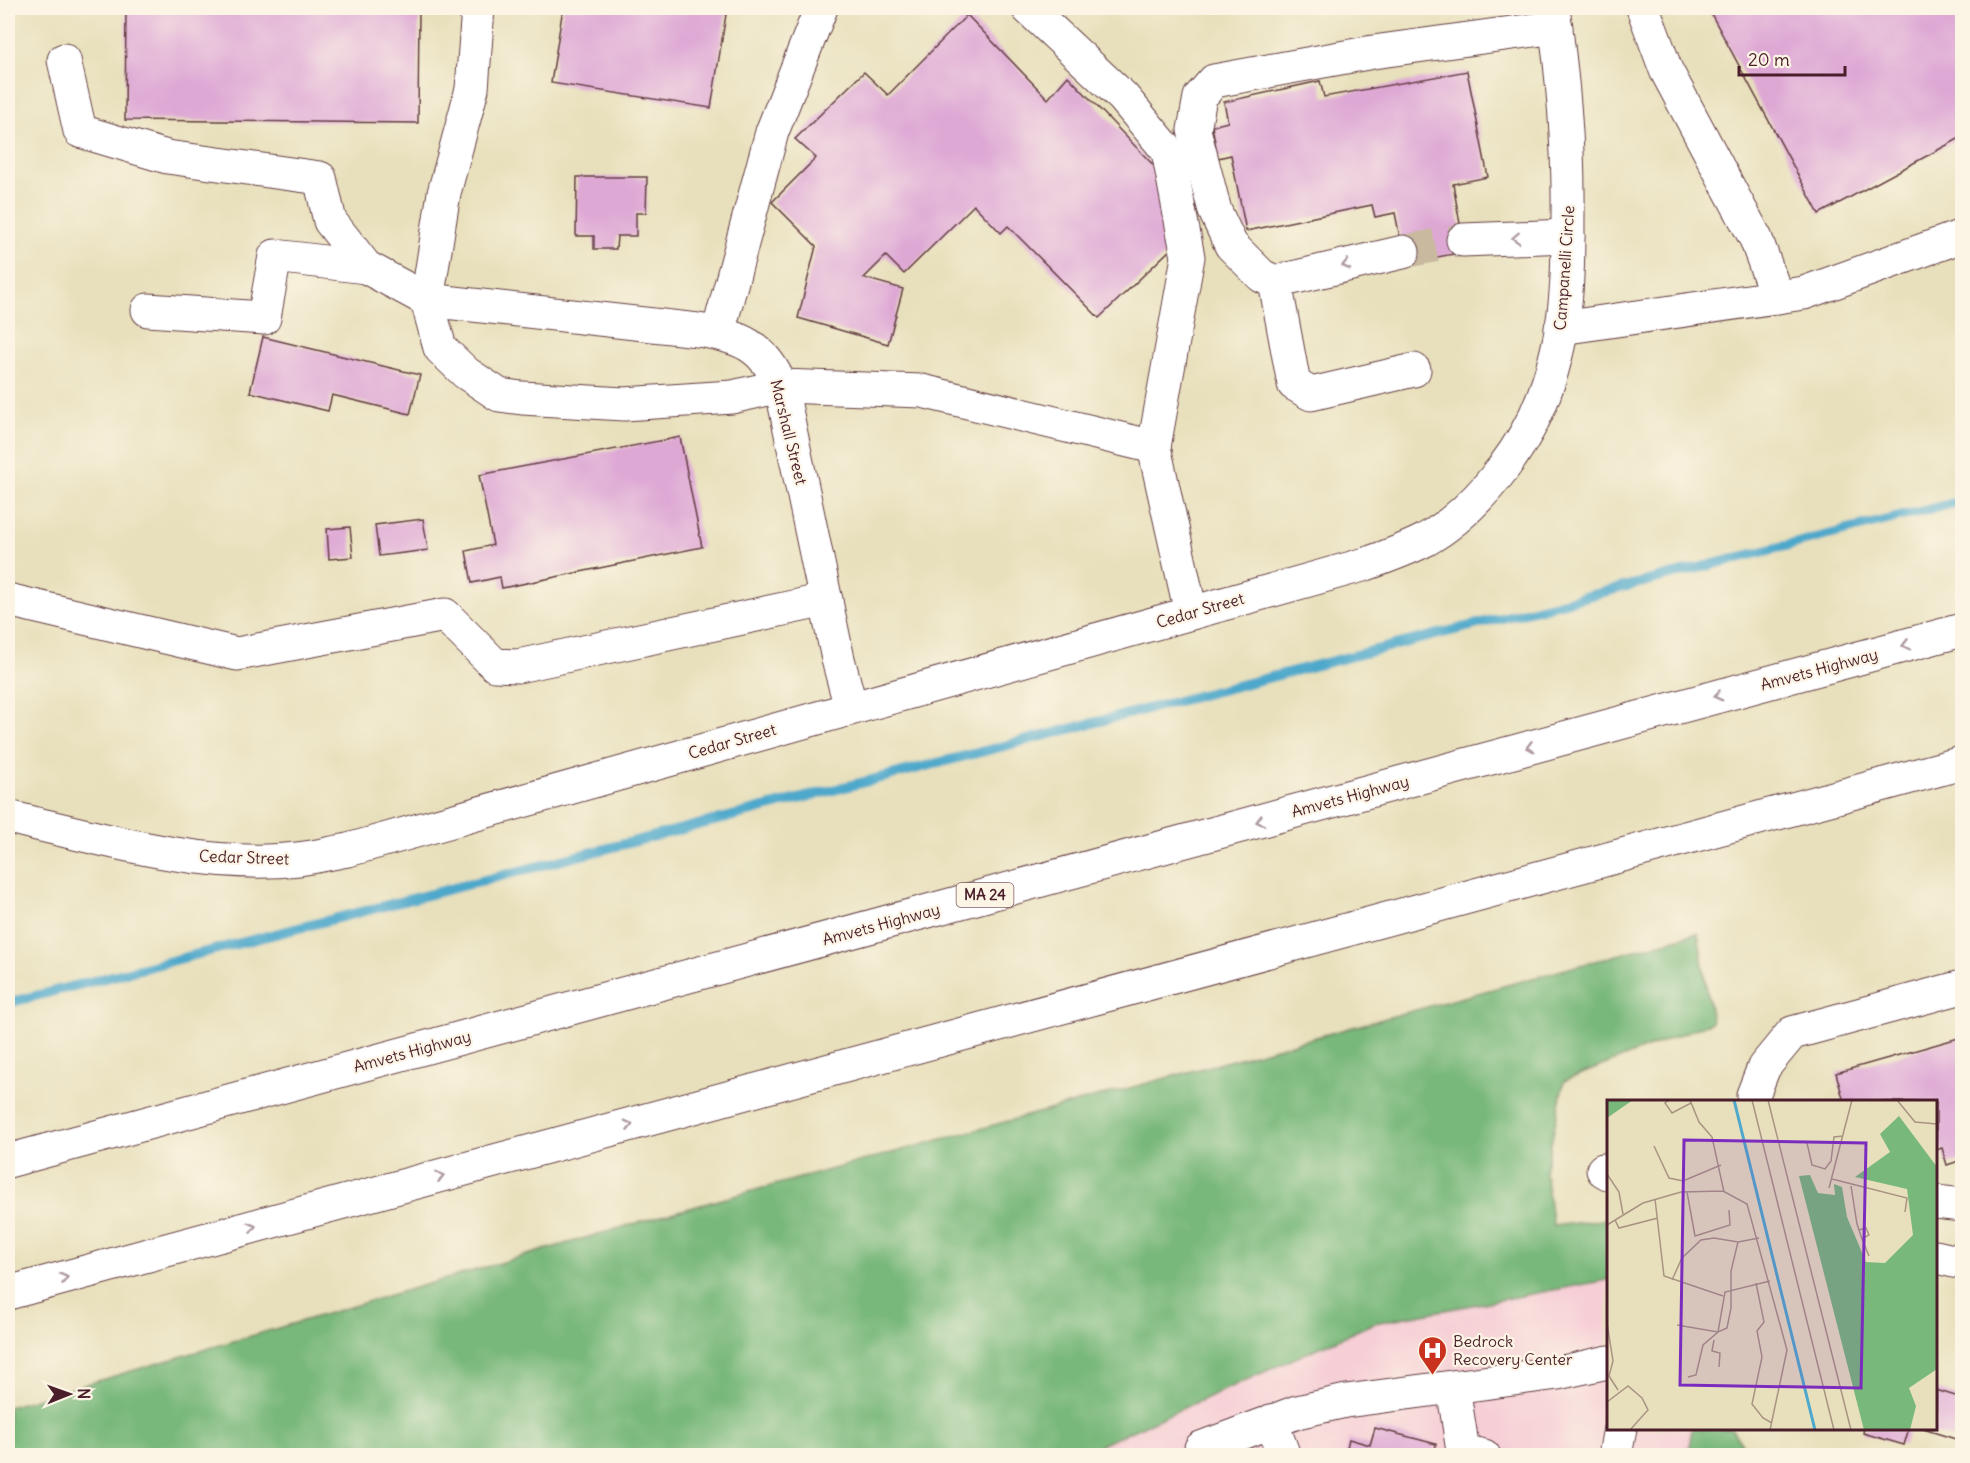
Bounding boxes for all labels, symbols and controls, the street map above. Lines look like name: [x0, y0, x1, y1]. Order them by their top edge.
scale bar: [1739, 39, 1846, 77]
text: 20 m: [1748, 48, 1790, 71]
street label: Campanelli Circle: [1550, 205, 1578, 331]
one-way arrow: [1511, 232, 1520, 245]
one-way arrow: [1341, 258, 1351, 271]
street label: Marshall Street: [766, 377, 812, 487]
street label: Cedar Street: [1154, 588, 1247, 632]
one-way arrow: [1901, 638, 1911, 651]
street label: Amvets Highway: [1758, 644, 1880, 694]
one-way arrow: [1713, 689, 1723, 702]
street label: Cedar Street: [686, 719, 779, 763]
one-way arrow: [1525, 740, 1535, 753]
street label: Amvets Highway: [1289, 771, 1411, 821]
one-way arrow: [1256, 813, 1266, 826]
street label: Cedar Street: [199, 845, 290, 869]
road number: MA 24: [956, 883, 1014, 907]
street label: Amvets Highway: [820, 899, 942, 949]
street label: Amvets Highway: [351, 1026, 473, 1076]
inset map: [1607, 1100, 1937, 1430]
one-way arrow: [623, 1120, 634, 1132]
one-way arrow: [435, 1170, 445, 1183]
one-way arrow: [246, 1222, 257, 1234]
one-way arrow: [59, 1272, 69, 1285]
place label: Bedrock Recovery Center: [1453, 1331, 1573, 1369]
hospital icon: Bedrock Recovery Center: [1416, 1334, 1448, 1376]
north arrow: [39, 1364, 99, 1424]
text: N: [74, 1388, 94, 1399]

